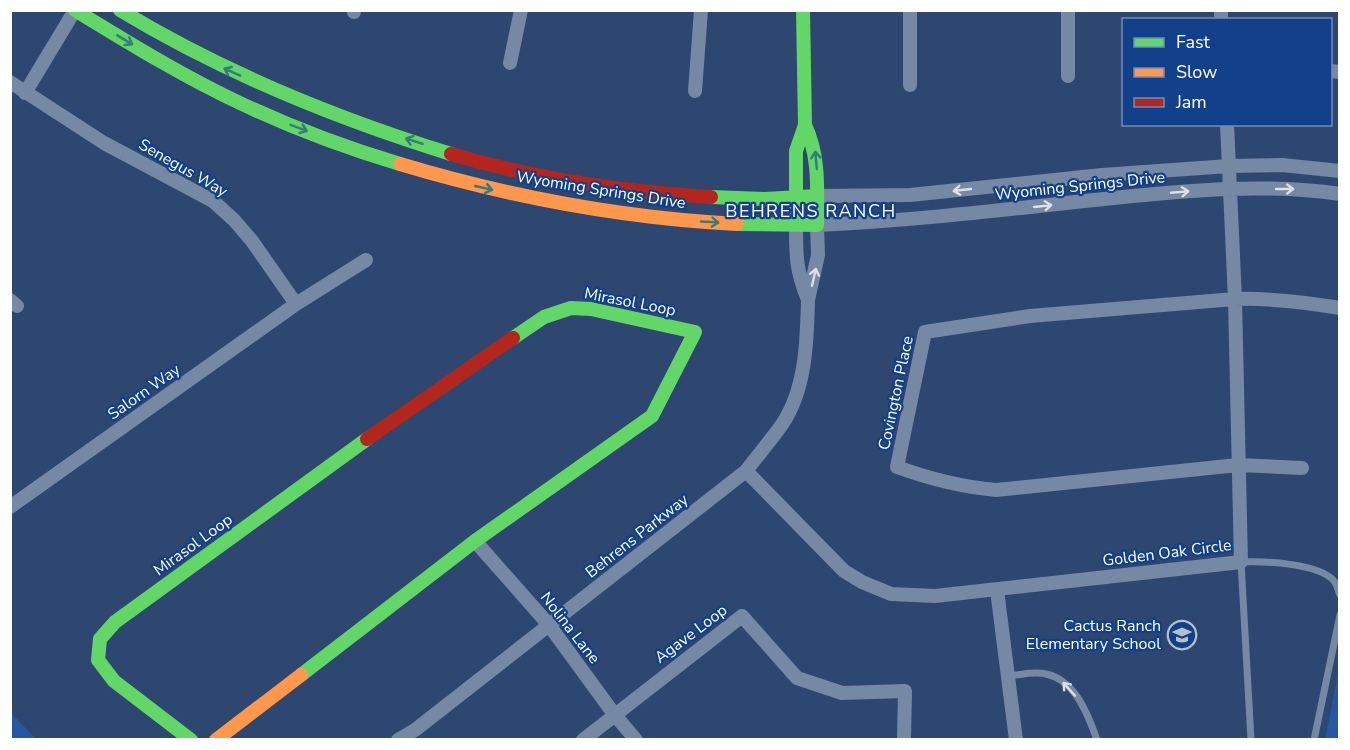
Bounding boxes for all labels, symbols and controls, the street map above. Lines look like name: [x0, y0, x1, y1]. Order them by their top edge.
legend: [1122, 18, 1332, 126]
text: Fast: [1176, 30, 1211, 54]
one-way arrow: [116, 35, 133, 47]
text: Slow: [1176, 60, 1217, 84]
one-way arrow: [224, 66, 242, 77]
text: Jam: [1175, 90, 1207, 114]
one-way arrow: [289, 124, 308, 135]
street label: Senegus Way: [134, 134, 232, 203]
one-way arrow: [405, 135, 424, 146]
one-way arrow: [810, 150, 821, 170]
street label: Wyoming Springs Drive: [515, 166, 687, 214]
street label: Wyoming Springs Drive: [994, 166, 1166, 206]
one-way arrow: [475, 182, 494, 194]
one-way arrow: [1275, 183, 1295, 195]
one-way arrow: [953, 185, 973, 196]
one-way arrow: [1169, 186, 1189, 197]
district label: BEHRENS RANCH: [725, 199, 897, 223]
one-way arrow: [1032, 200, 1052, 211]
one-way arrow: [700, 216, 720, 227]
one-way arrow: [809, 268, 820, 287]
street label: Mirasol Loop: [582, 282, 678, 322]
street label: Covington Place: [873, 334, 919, 452]
street label: Salorn Way: [103, 358, 185, 425]
street label: Behrens Parkway: [581, 488, 694, 583]
street label: Mirasol Loop: [149, 509, 237, 581]
street label: Golden Oak Circle: [1101, 534, 1233, 572]
street label: Nolina Lane: [535, 587, 605, 669]
street label: Agave Loop: [650, 599, 732, 669]
place label: Cactus Ranch Elementary School: [1026, 615, 1161, 655]
school or university icon: Cactus Ranch Elementary School: [1166, 619, 1198, 651]
one-way arrow: [1062, 681, 1076, 696]

